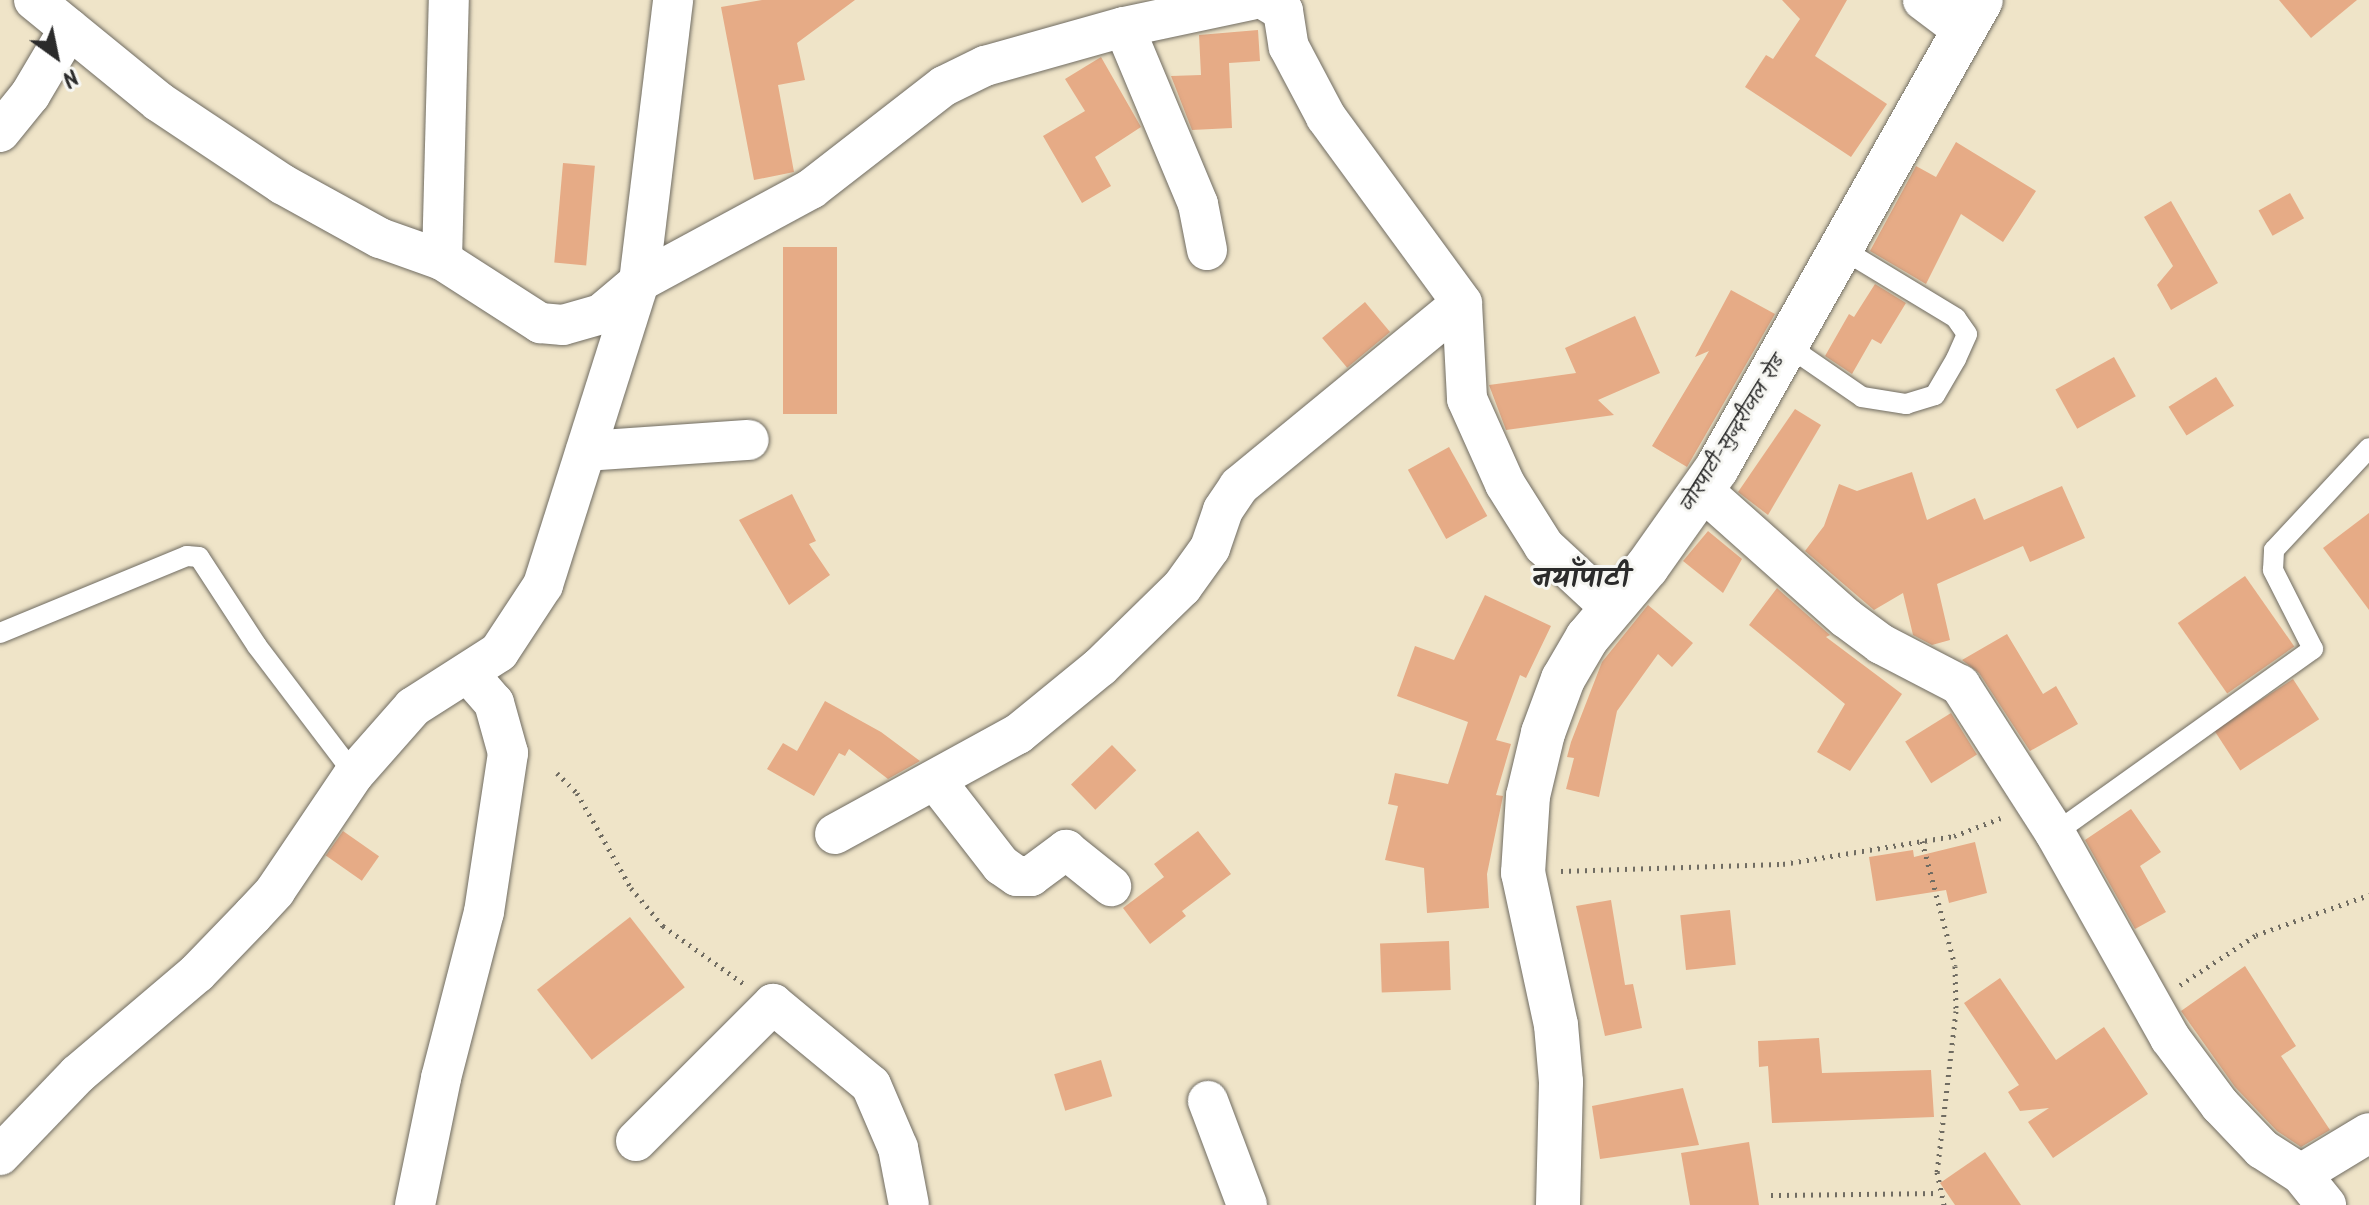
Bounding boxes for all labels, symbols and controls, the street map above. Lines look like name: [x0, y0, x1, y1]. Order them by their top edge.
north arrow: [16, 16, 96, 96]
text: N: [54, 58, 85, 95]
street label: जोरपाटी-सुन्दरीजल रोड: [1676, 352, 1792, 516]
district label: नयाँपाटी: [1532, 563, 1628, 597]

